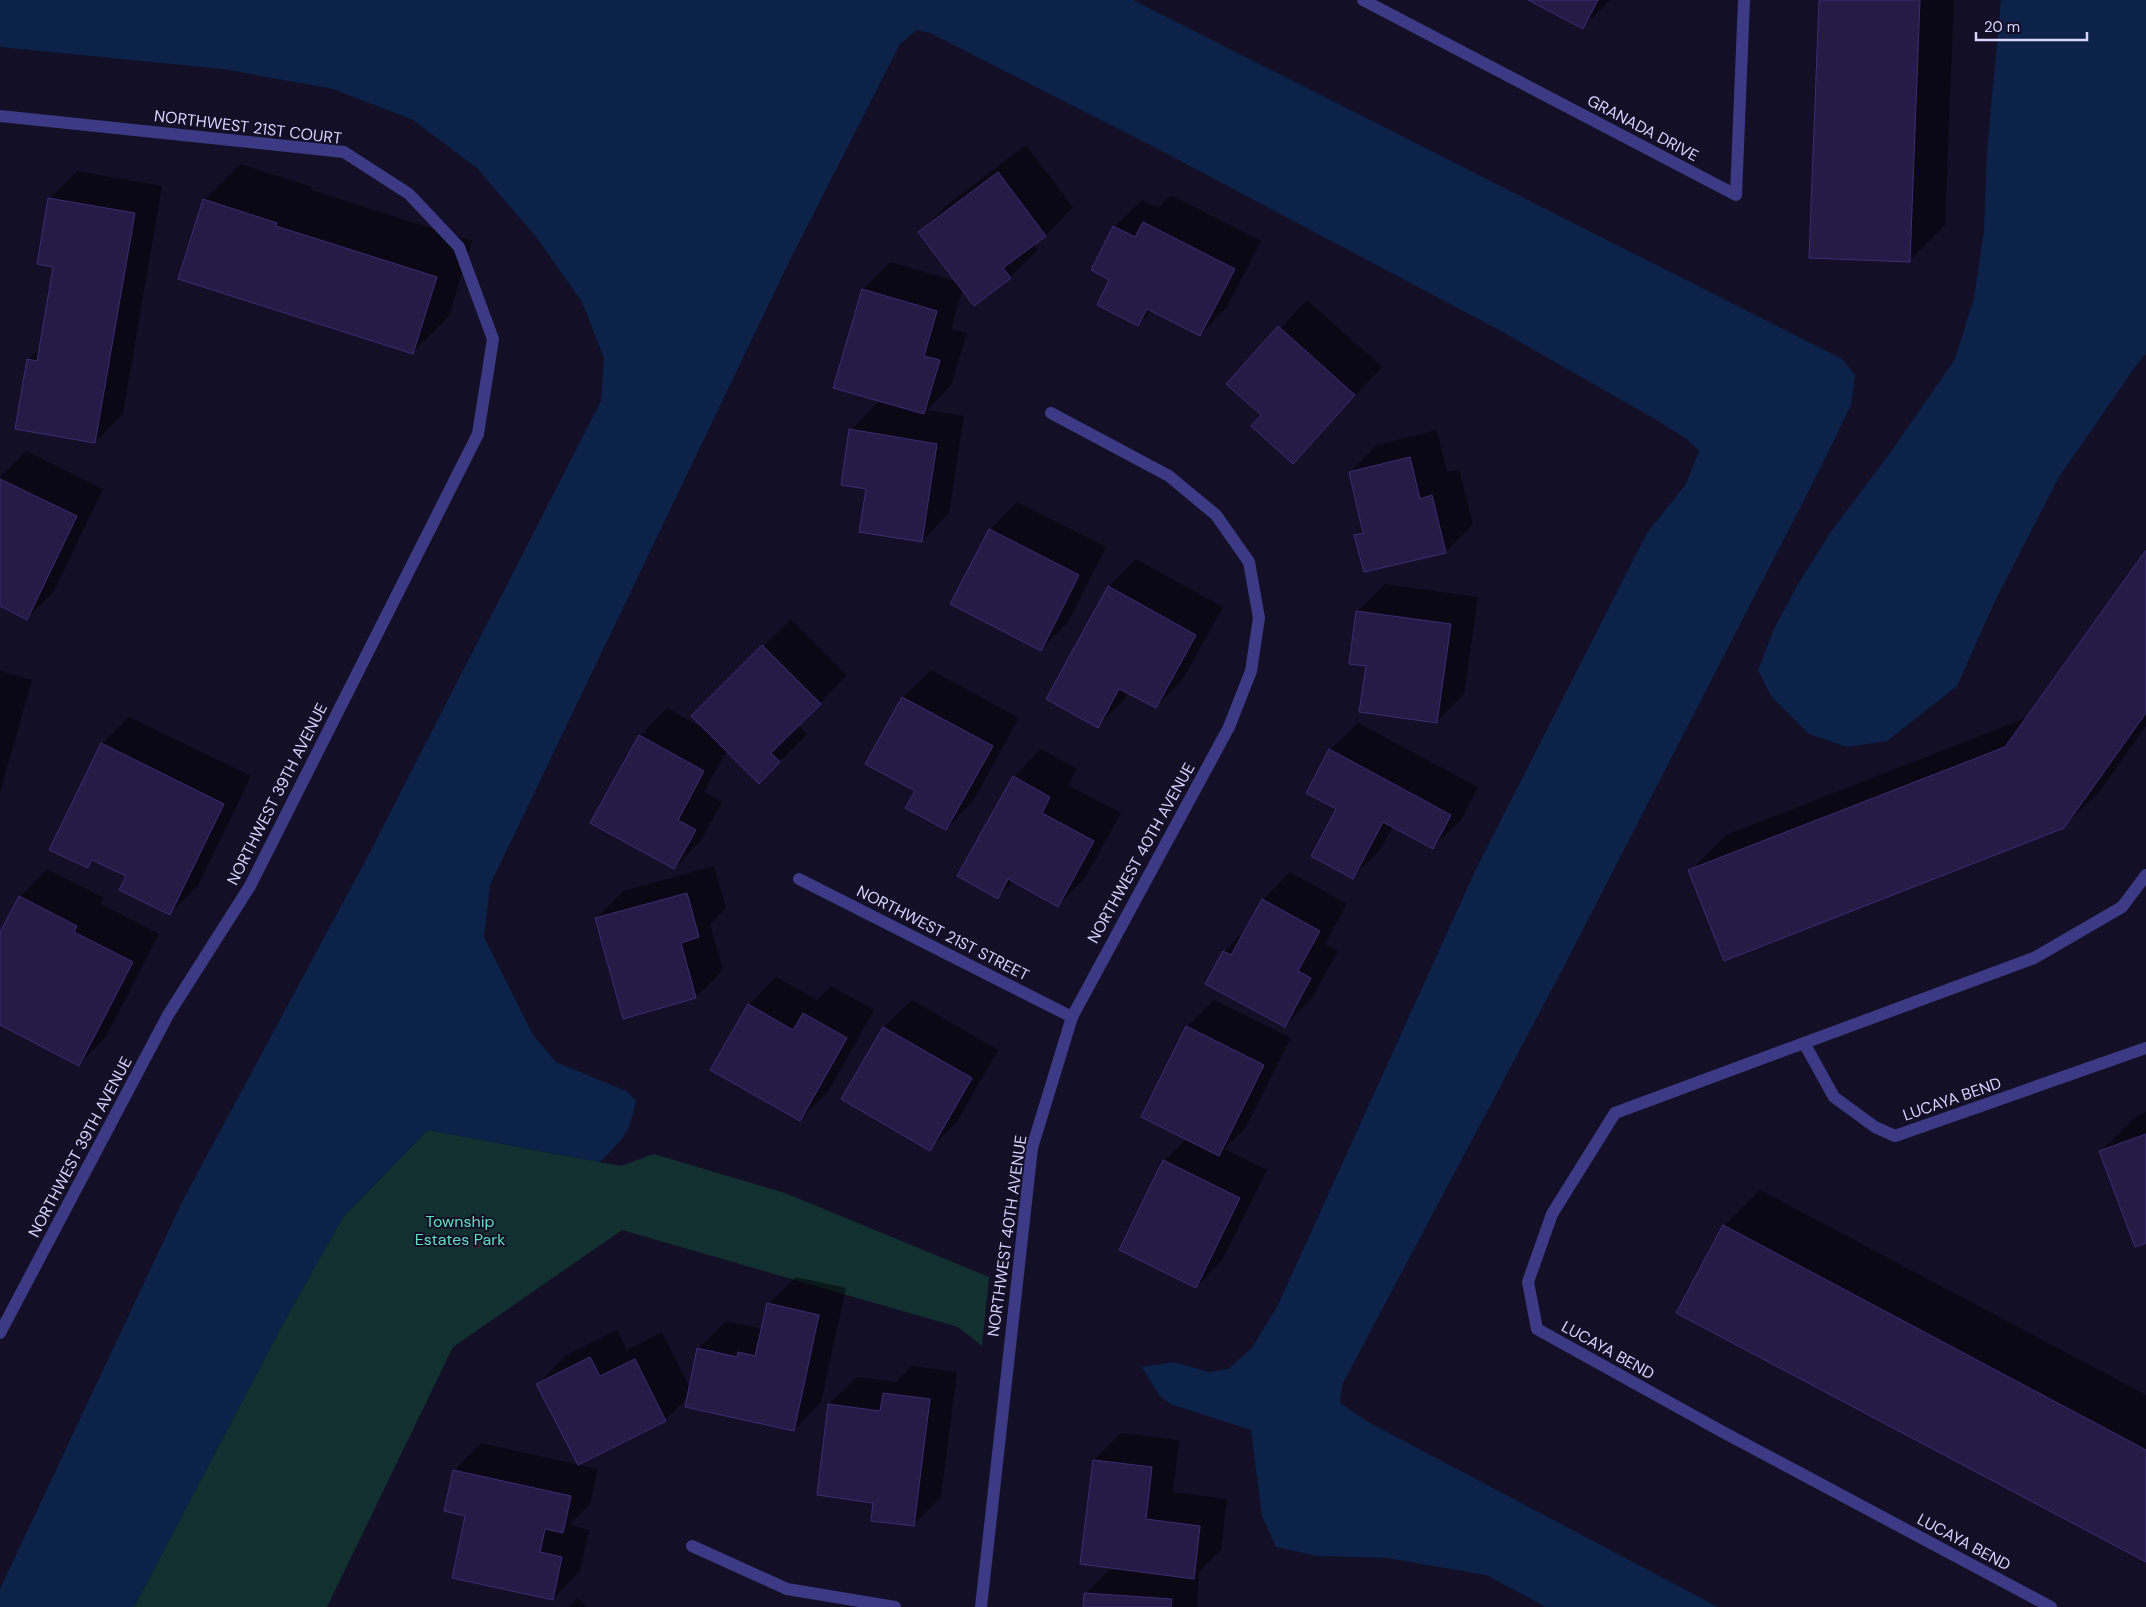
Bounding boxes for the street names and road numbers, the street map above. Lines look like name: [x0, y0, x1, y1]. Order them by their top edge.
street label: GRANADA DRIVE: [1584, 90, 1702, 166]
street label: NORTHWEST 21ST COURT: [153, 105, 343, 149]
street label: NORTHWEST 39TH AVENUE: [222, 699, 332, 889]
street label: NORTHWEST 40TH AVENUE: [1083, 759, 1199, 947]
street label: NORTHWEST 21ST STREET: [853, 880, 1033, 986]
street label: NORTHWEST 39TH AVENUE: [23, 1053, 137, 1241]
street label: LUCAYA BEND: [1900, 1072, 2004, 1126]
street label: NORTHWEST 40TH AVENUE: [982, 1134, 1032, 1338]
street label: LUCAYA BEND: [1558, 1316, 1658, 1384]
street label: LUCAYA BEND: [1914, 1509, 2014, 1575]

